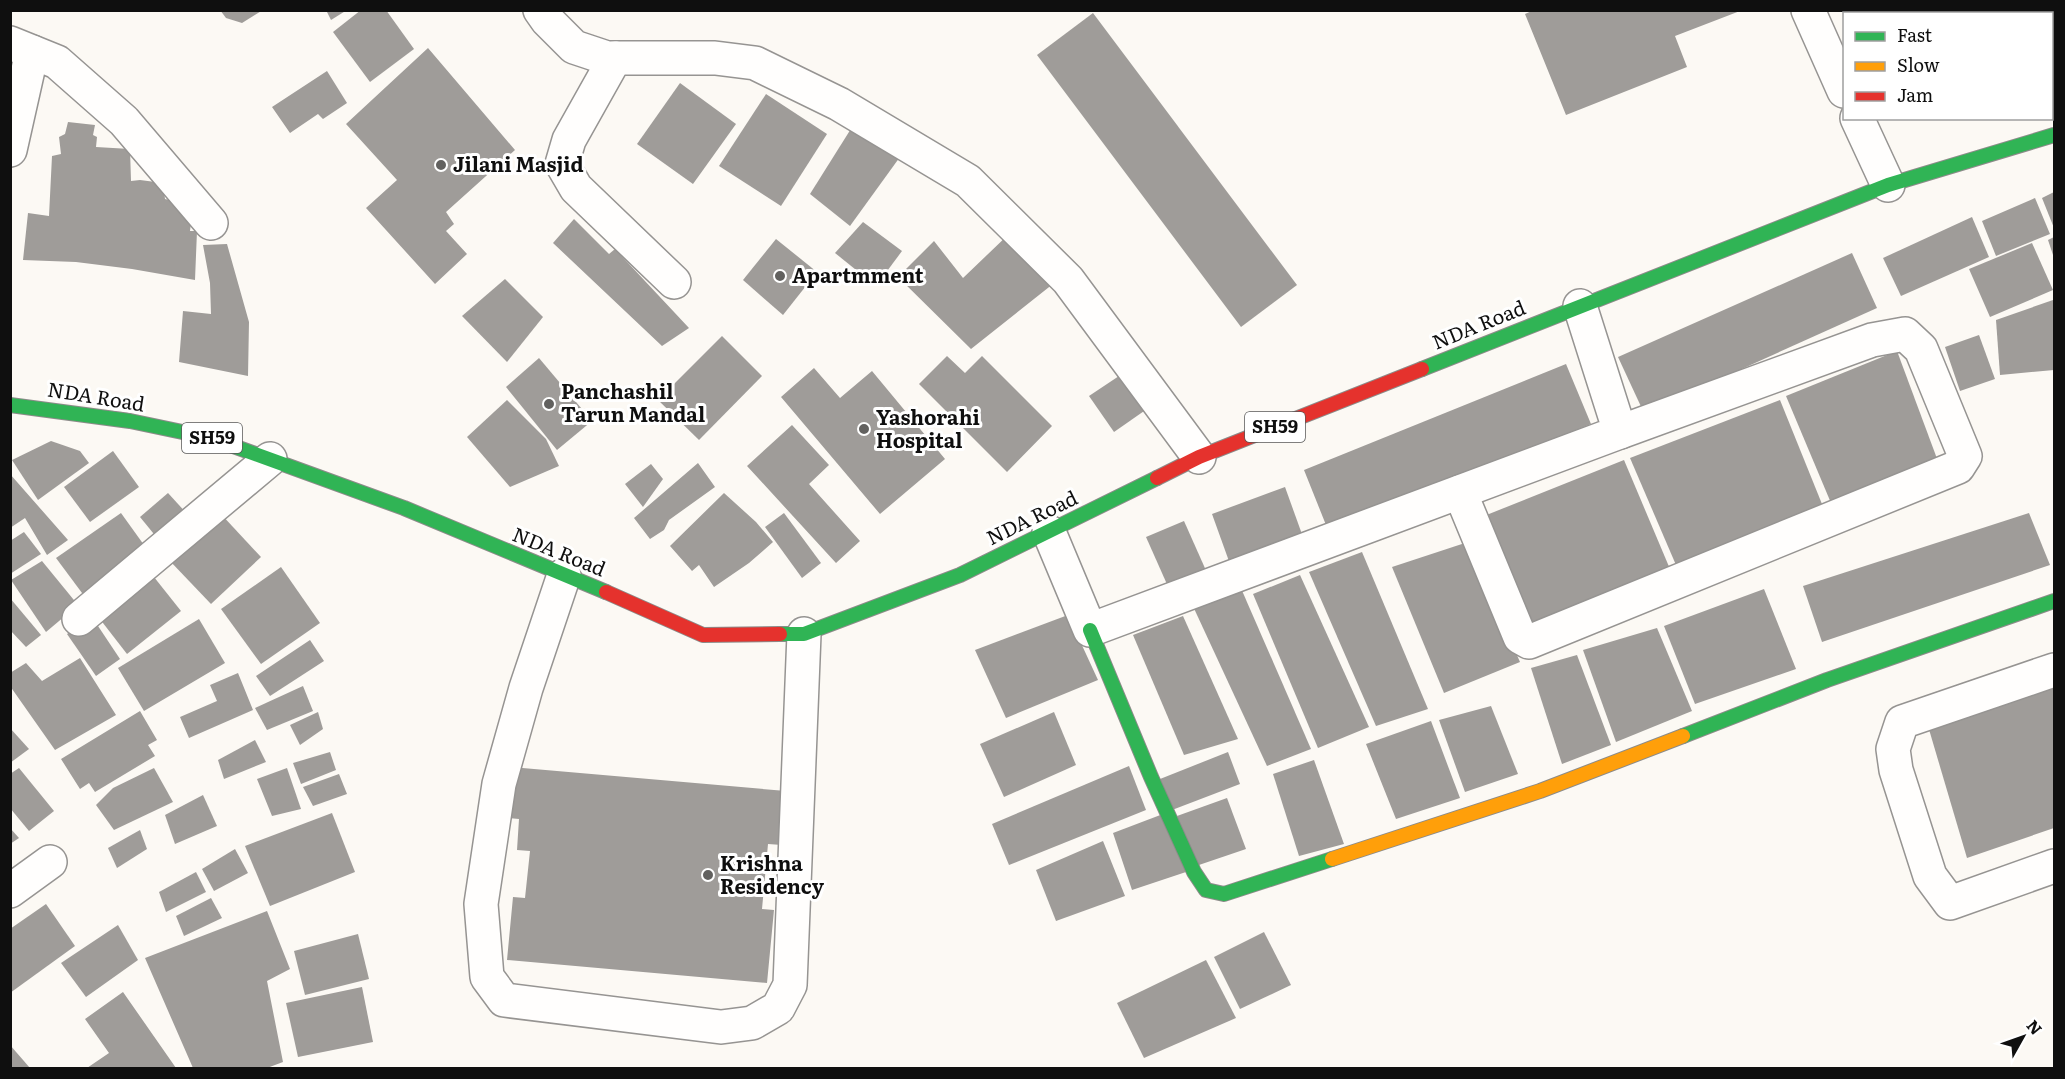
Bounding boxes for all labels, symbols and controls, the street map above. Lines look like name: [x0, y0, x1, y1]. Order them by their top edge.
legend: [1843, 12, 2053, 120]
text: Fast: [1897, 21, 1933, 48]
text: Slow: [1897, 51, 1940, 78]
text: Jam: [1897, 81, 1933, 108]
place label: Jilani Masjid: [453, 148, 584, 178]
marker: Jilani Masjid: [434, 158, 448, 172]
place label: Apartmment: [792, 259, 924, 289]
marker: Apartmment: [773, 269, 787, 283]
street label: NDA Road: [1427, 291, 1529, 355]
street label: NDA Road: [45, 373, 147, 418]
place label: Panchashil Tarun Mandal: [561, 375, 705, 428]
marker: Panchashil Tarun Mandal: [542, 397, 556, 411]
place label: Yashorahi Hospital: [876, 401, 980, 454]
road number: SH59: [1245, 412, 1305, 442]
marker: Yashorahi Hospital: [857, 422, 871, 436]
road number: SH59: [182, 423, 242, 453]
street label: NDA Road: [980, 481, 1082, 551]
street label: NDA Road: [509, 518, 611, 582]
place label: Krishna Residency: [720, 847, 825, 900]
marker: Krishna Residency: [701, 868, 715, 882]
north arrow: [1993, 1007, 2053, 1067]
text: N: [2022, 1014, 2049, 1040]

